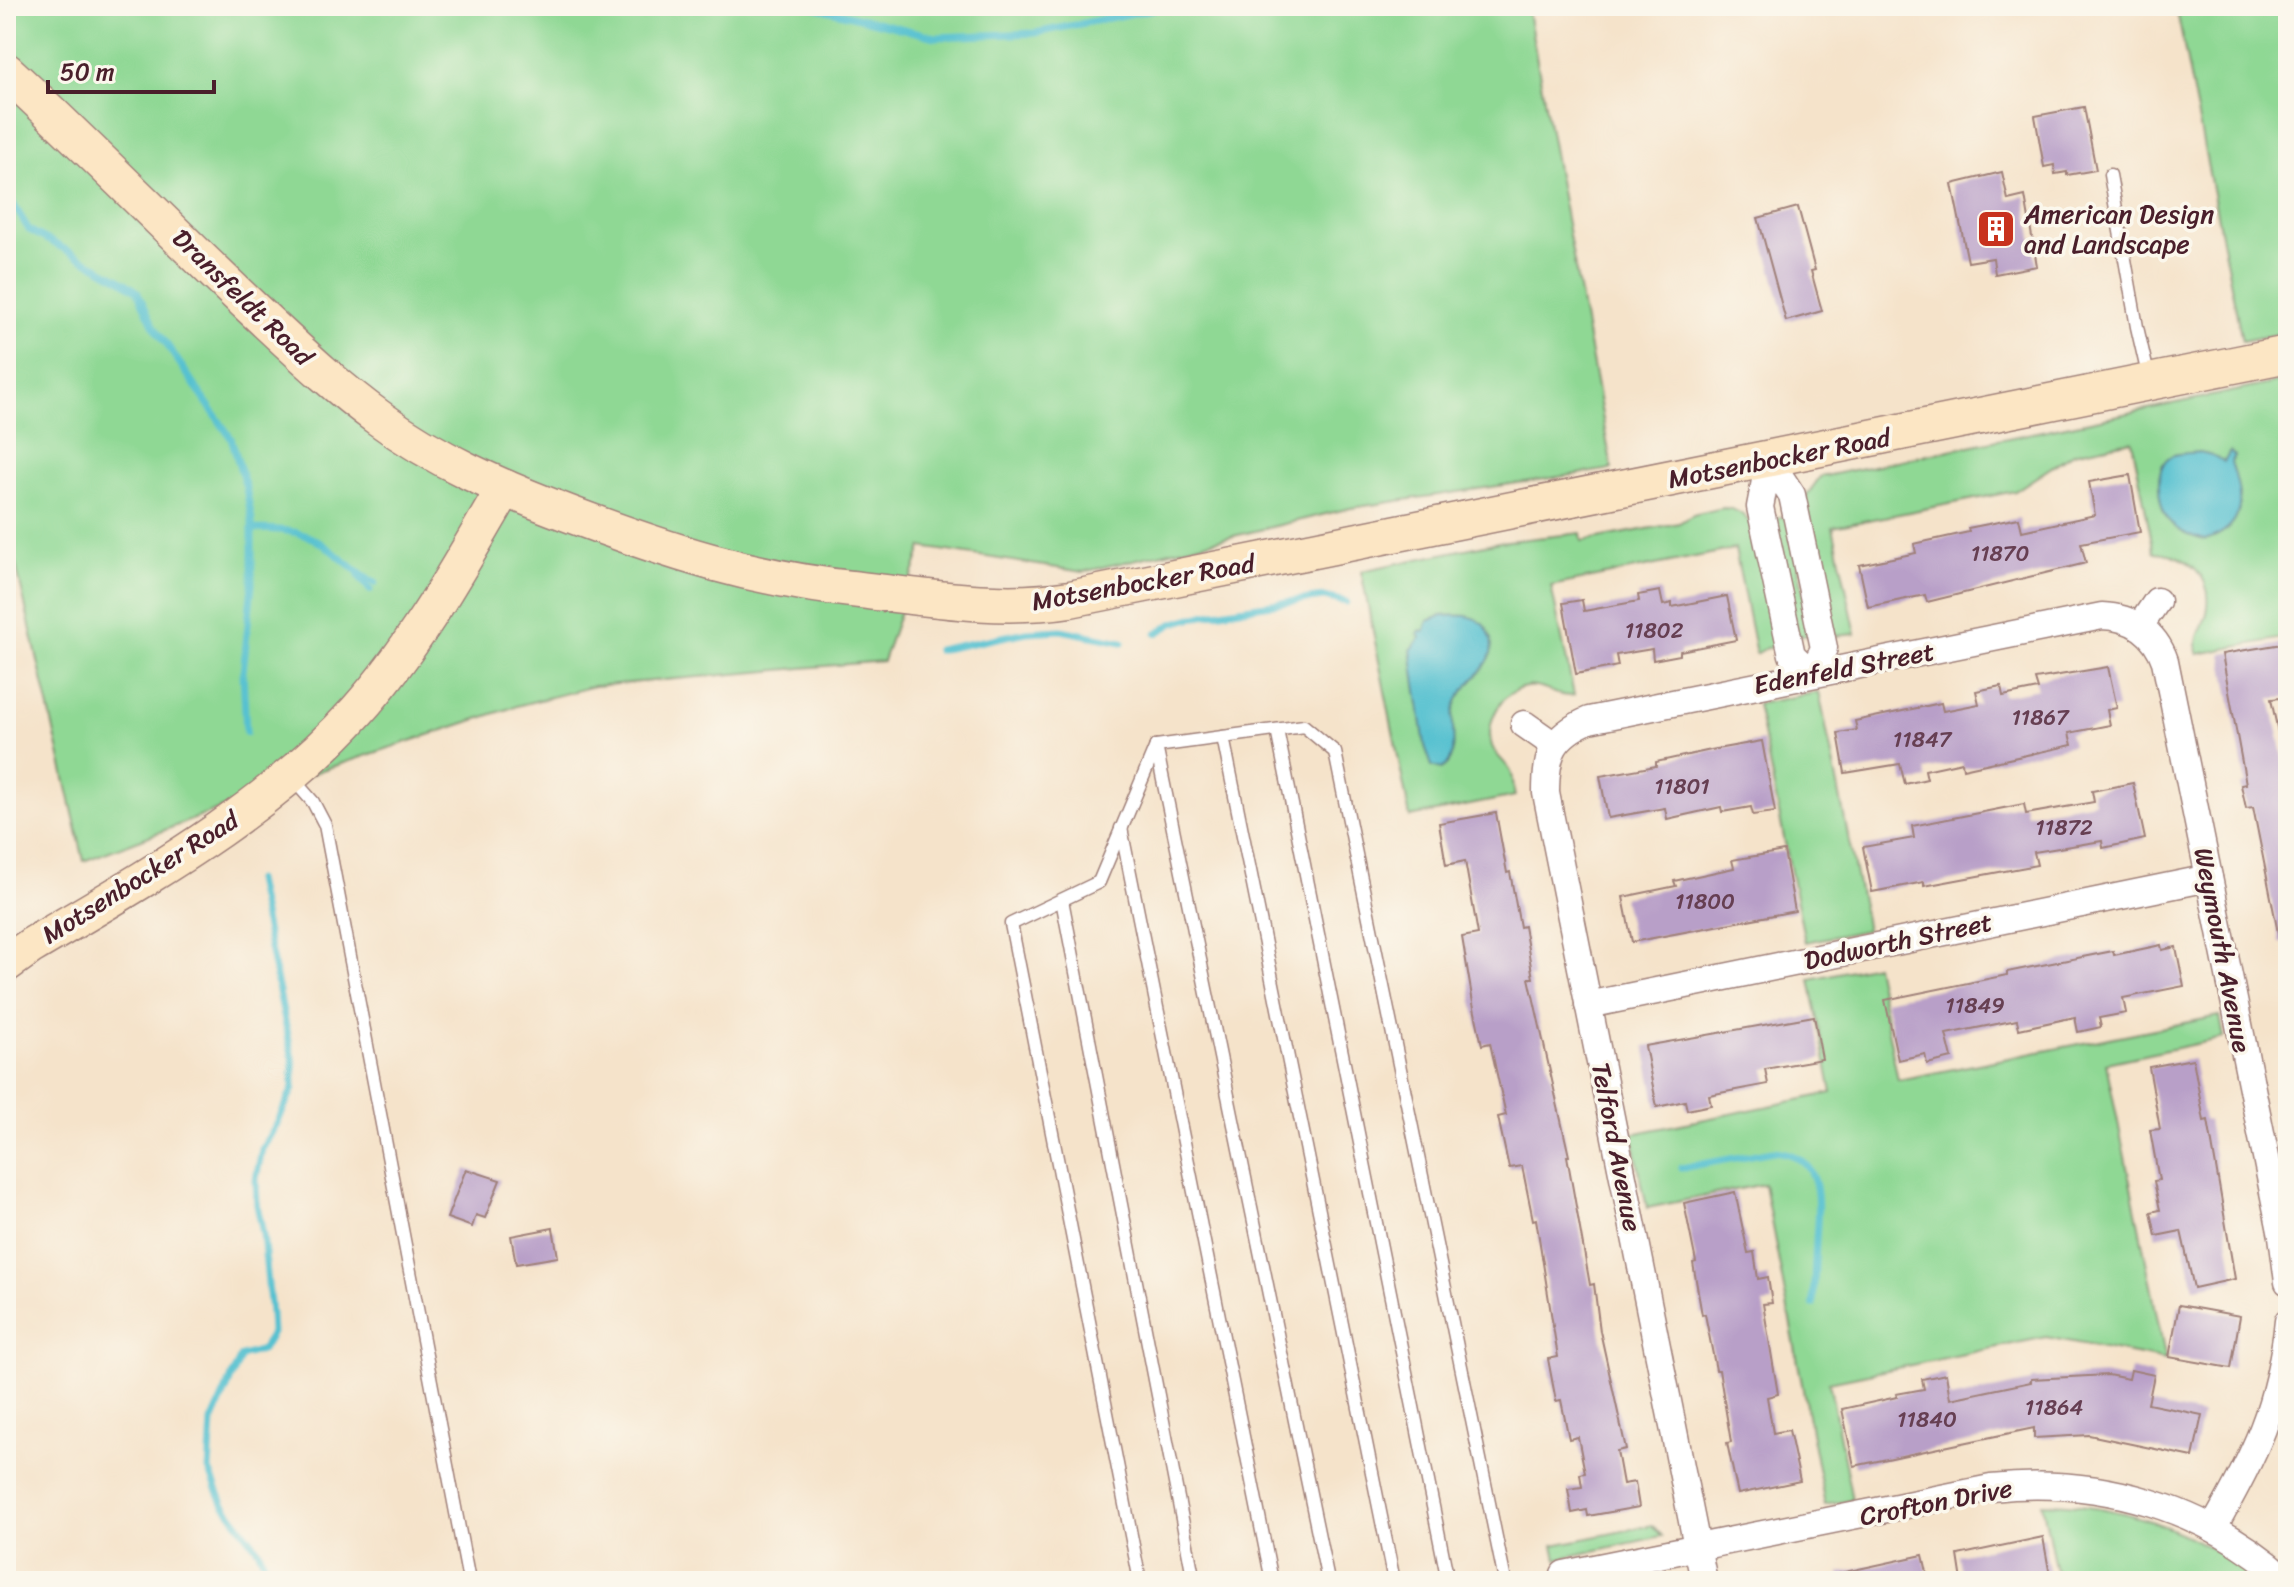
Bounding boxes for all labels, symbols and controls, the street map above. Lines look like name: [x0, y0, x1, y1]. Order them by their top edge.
scale bar: [48, 44, 214, 94]
text: 50 m: [60, 51, 115, 93]
place label: American Design and Landscape: [2023, 191, 2214, 267]
building icon: American Design and Landscape: [1975, 208, 2017, 250]
street label: Dransfeldt Road: [161, 217, 327, 379]
street label: Motsenbocker Road: [1664, 413, 1896, 502]
house number: 11870: [1971, 534, 2029, 573]
street label: Motsenbocker Road: [1028, 539, 1260, 624]
house number: 11802: [1625, 611, 1684, 650]
street label: Edenfeld Street: [1750, 628, 1938, 708]
house number: 11867: [2011, 698, 2070, 737]
house number: 11847: [1893, 720, 1953, 759]
house number: 11801: [1654, 767, 1710, 806]
street label: Motsenbocker Road: [32, 796, 250, 956]
house number: 11872: [2035, 808, 2093, 847]
street label: Weymouth Avenue: [2181, 844, 2266, 1057]
house number: 11800: [1675, 882, 1735, 921]
street label: Dodworth Street: [1800, 899, 1996, 983]
house number: 11849: [1945, 986, 2005, 1025]
street label: Telford Avenue: [1578, 1058, 1656, 1236]
house number: 11864: [2025, 1388, 2083, 1427]
house number: 11840: [1897, 1400, 1957, 1439]
street label: Crofton Drive: [1856, 1465, 2016, 1539]

